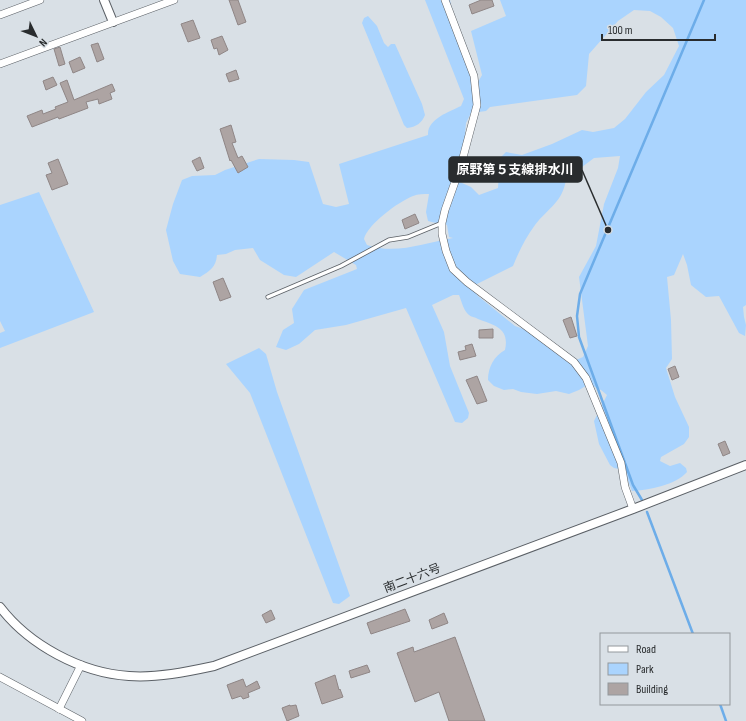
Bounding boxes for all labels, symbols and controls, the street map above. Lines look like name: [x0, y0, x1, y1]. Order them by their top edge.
north arrow: [16, 16, 56, 56]
scale bar: [602, 16, 715, 42]
text: 100 m: [608, 23, 633, 38]
text: N: [36, 36, 50, 49]
callout: 原野第５支線排水川: [449, 157, 582, 182]
text: 原野第５支線排水川: [456, 162, 574, 178]
street label: 南二十六号: [381, 561, 443, 596]
legend: [600, 633, 730, 705]
text: Road: [636, 642, 656, 657]
text: Park: [636, 662, 654, 677]
text: Building: [636, 682, 668, 697]

